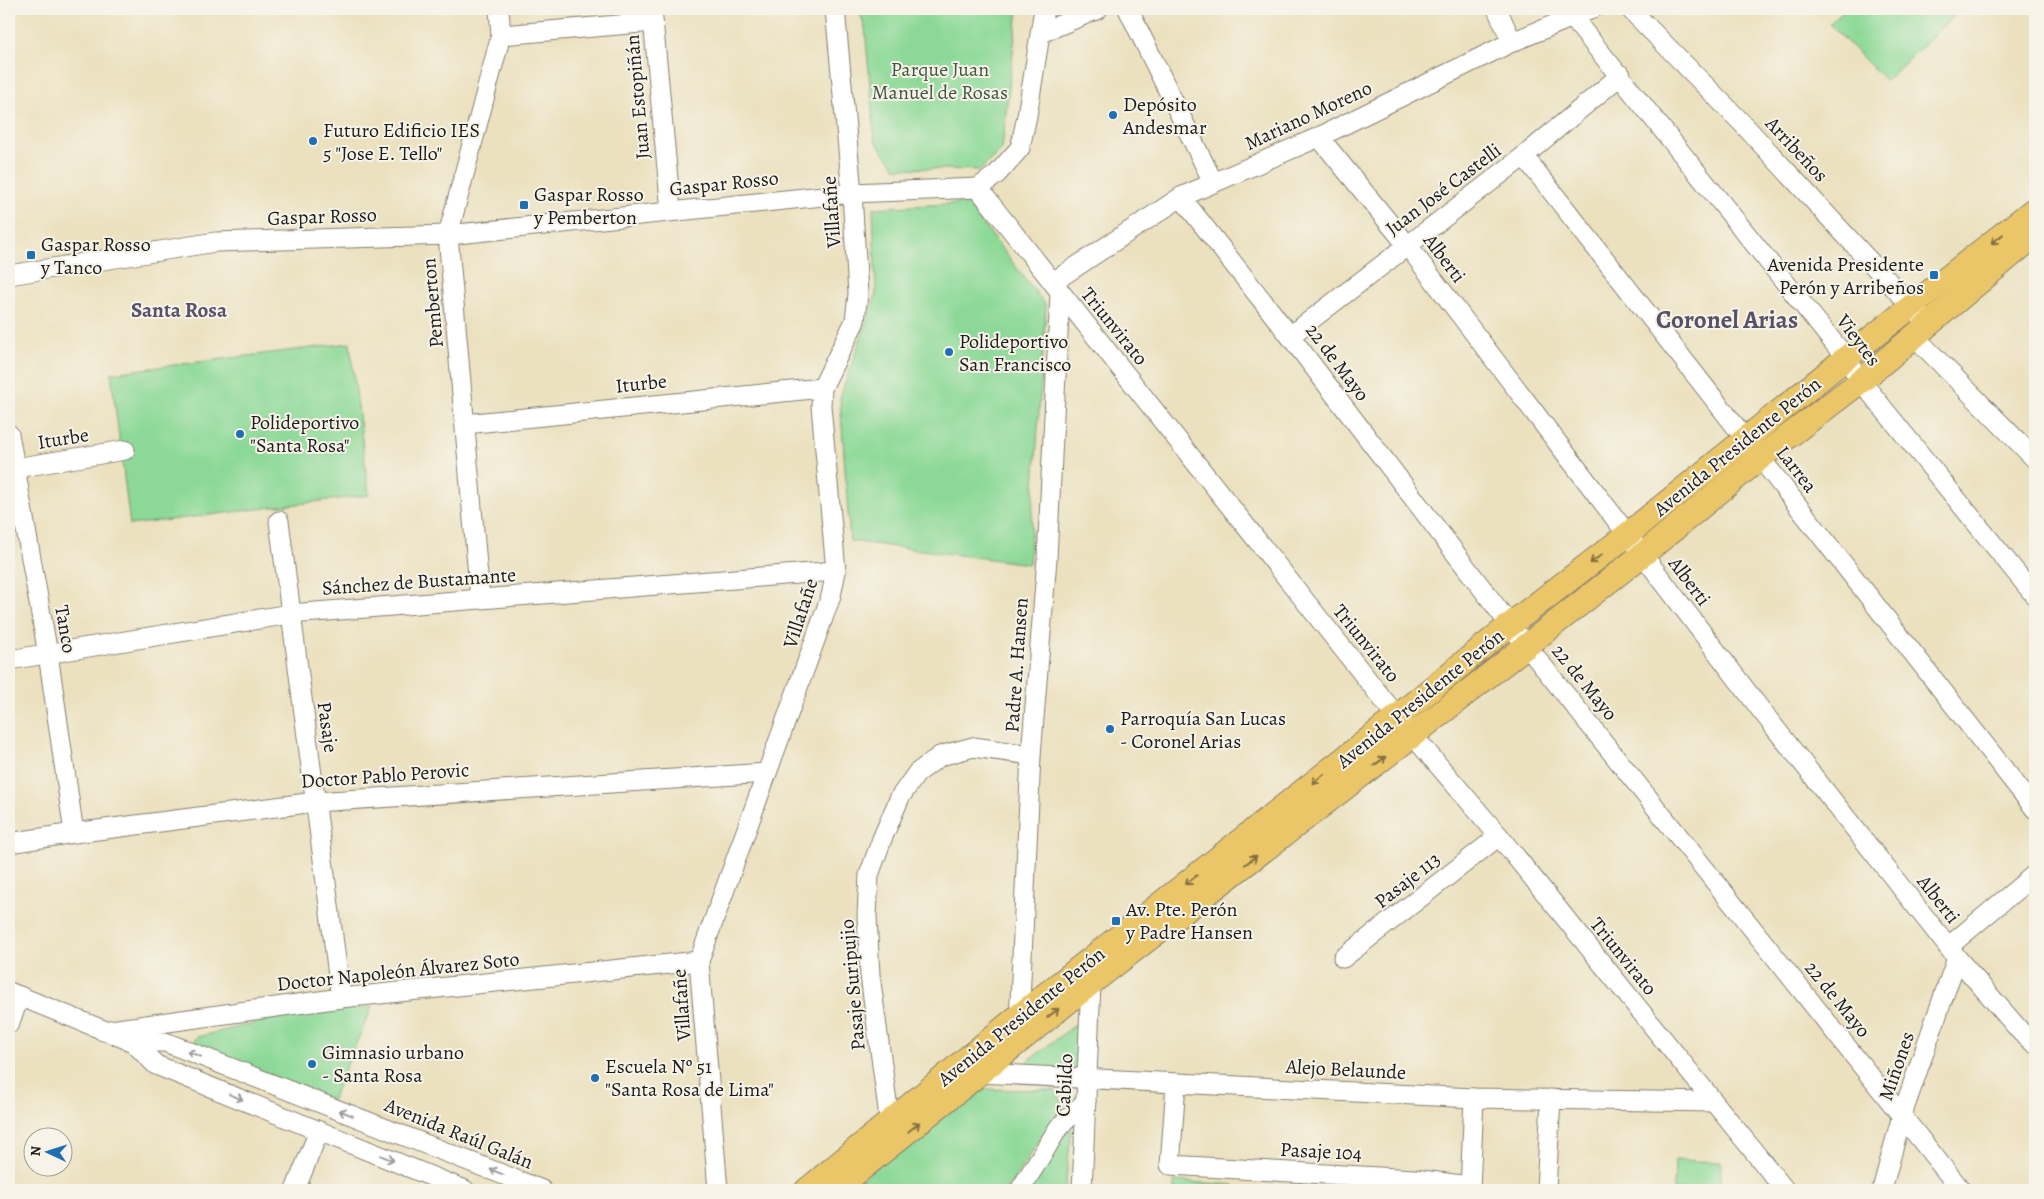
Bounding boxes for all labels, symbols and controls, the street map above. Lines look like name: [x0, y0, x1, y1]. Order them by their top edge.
street label: Juan Estopiñán: [619, 33, 656, 160]
park label: Parque Juan Manuel de Rosas: [872, 56, 1008, 106]
street label: Mariano Moreno: [1240, 74, 1376, 157]
place label: Depósito Andesmar: [1122, 91, 1207, 141]
marker: Depósito Andesmar: [1107, 109, 1119, 121]
street label: Arribeños: [1759, 110, 1834, 188]
place label: Futuro Edificio IES 5 "Jose E. Tello": [323, 117, 480, 167]
marker: Futuro Edificio IES 5 "Jose E. Tello": [307, 135, 319, 147]
street label: Juan José Castelli: [1380, 137, 1507, 242]
street label: Gaspar Rosso: [668, 164, 780, 203]
street label: Villafañe: [816, 175, 848, 250]
place label: Gaspar Rosso y Pemberton: [533, 181, 644, 231]
marker: Gaspar Rosso y Pemberton: [518, 199, 530, 211]
street label: Gaspar Rosso: [267, 201, 377, 232]
street label: Alberti: [1417, 227, 1472, 288]
place label: Gaspar Rosso y Tanco: [40, 231, 151, 281]
one-way arrow: [1991, 234, 2004, 245]
marker: Gaspar Rosso y Tanco: [25, 249, 37, 261]
place label: Avenida Presidente Perón y Arribeños: [1766, 251, 1924, 301]
street label: Pemberton: [415, 257, 450, 349]
marker: Avenida Presidente Perón y Arribeños: [1928, 269, 1940, 281]
street label: Triunvirato: [1075, 282, 1154, 371]
district label: Santa Rosa: [131, 296, 228, 324]
district label: Coronel Arias: [1656, 303, 1798, 337]
street label: Vieytes: [1830, 308, 1887, 372]
street label: 22 de Mayo: [1299, 318, 1376, 407]
place label: Polideportivo San Francisco: [959, 328, 1071, 378]
marker: Polideportivo San Francisco: [943, 346, 955, 358]
street label: Iturbe: [614, 367, 668, 400]
street label: Avenida Presidente Perón: [1647, 370, 1827, 523]
place label: Polideportivo "Santa Rosa": [250, 409, 359, 459]
street label: Iturbe: [36, 421, 91, 456]
marker: Polideportivo "Santa Rosa": [234, 428, 246, 440]
street label: Larrea: [1770, 440, 1824, 499]
street label: Alberti: [1662, 550, 1717, 611]
one-way arrow: [1590, 553, 1603, 564]
street label: Sánchez de Bustamante: [321, 561, 517, 602]
street label: Villafañe: [776, 575, 824, 653]
street label: Padre A. Hansen: [998, 597, 1035, 733]
street label: Triunvirato: [1327, 599, 1406, 688]
street label: Tanco: [48, 603, 83, 655]
street label: Avenida Presidente Perón: [1330, 622, 1510, 775]
street label: 22 de Mayo: [1546, 639, 1624, 726]
street label: Pasaje: [311, 700, 344, 754]
place label: Parroquía San Lucas - Coronel Arias: [1120, 705, 1286, 755]
marker: Parroquía San Lucas - Coronel Arias: [1104, 723, 1116, 735]
one-way arrow: [1373, 755, 1386, 766]
street label: Doctor Pablo Perovic: [300, 756, 470, 795]
one-way arrow: [1312, 774, 1325, 785]
street label: Pasaje 113: [1369, 846, 1446, 915]
one-way arrow: [1244, 854, 1257, 865]
street label: Alberti: [1910, 868, 1966, 929]
one-way arrow: [1184, 874, 1197, 885]
place label: Av. Pte. Perón y Padre Hansen: [1125, 896, 1253, 946]
street label: Triunvirato: [1584, 912, 1663, 1001]
marker: Av. Pte. Perón y Padre Hansen: [1110, 915, 1122, 927]
street label: Pasaje Suripujio: [833, 918, 872, 1052]
street label: Avenida Presidente Perón: [931, 940, 1111, 1093]
street label: Doctor Napoleón Álvarez Soto: [276, 945, 521, 998]
street label: 22 de Mayo: [1799, 956, 1877, 1043]
street label: Villafañe: [666, 968, 698, 1043]
one-way arrow: [1047, 1007, 1060, 1018]
street label: Miñones: [1872, 1028, 1921, 1104]
place label: Gimnasio urbano - Santa Rosa: [322, 1039, 464, 1089]
one-way arrow: [187, 1048, 202, 1058]
place label: Escuela Nº 51 "Santa Rosa de Lima": [605, 1053, 774, 1103]
street label: Cabildo: [1049, 1053, 1080, 1117]
street label: Alejo Belaunde: [1284, 1053, 1407, 1086]
marker: Gimnasio urbano - Santa Rosa: [306, 1058, 318, 1070]
marker: Escuela Nº 51 "Santa Rosa de Lima": [589, 1072, 601, 1084]
street label: Avenida Raúl Galán: [380, 1091, 537, 1176]
one-way arrow: [228, 1093, 243, 1103]
one-way arrow: [338, 1107, 353, 1116]
one-way arrow: [907, 1121, 920, 1132]
north arrow: [22, 1126, 72, 1176]
street label: Pasaje 104: [1279, 1136, 1363, 1167]
text: N: [26, 1145, 45, 1157]
one-way arrow: [379, 1155, 394, 1164]
one-way arrow: [490, 1167, 505, 1177]

